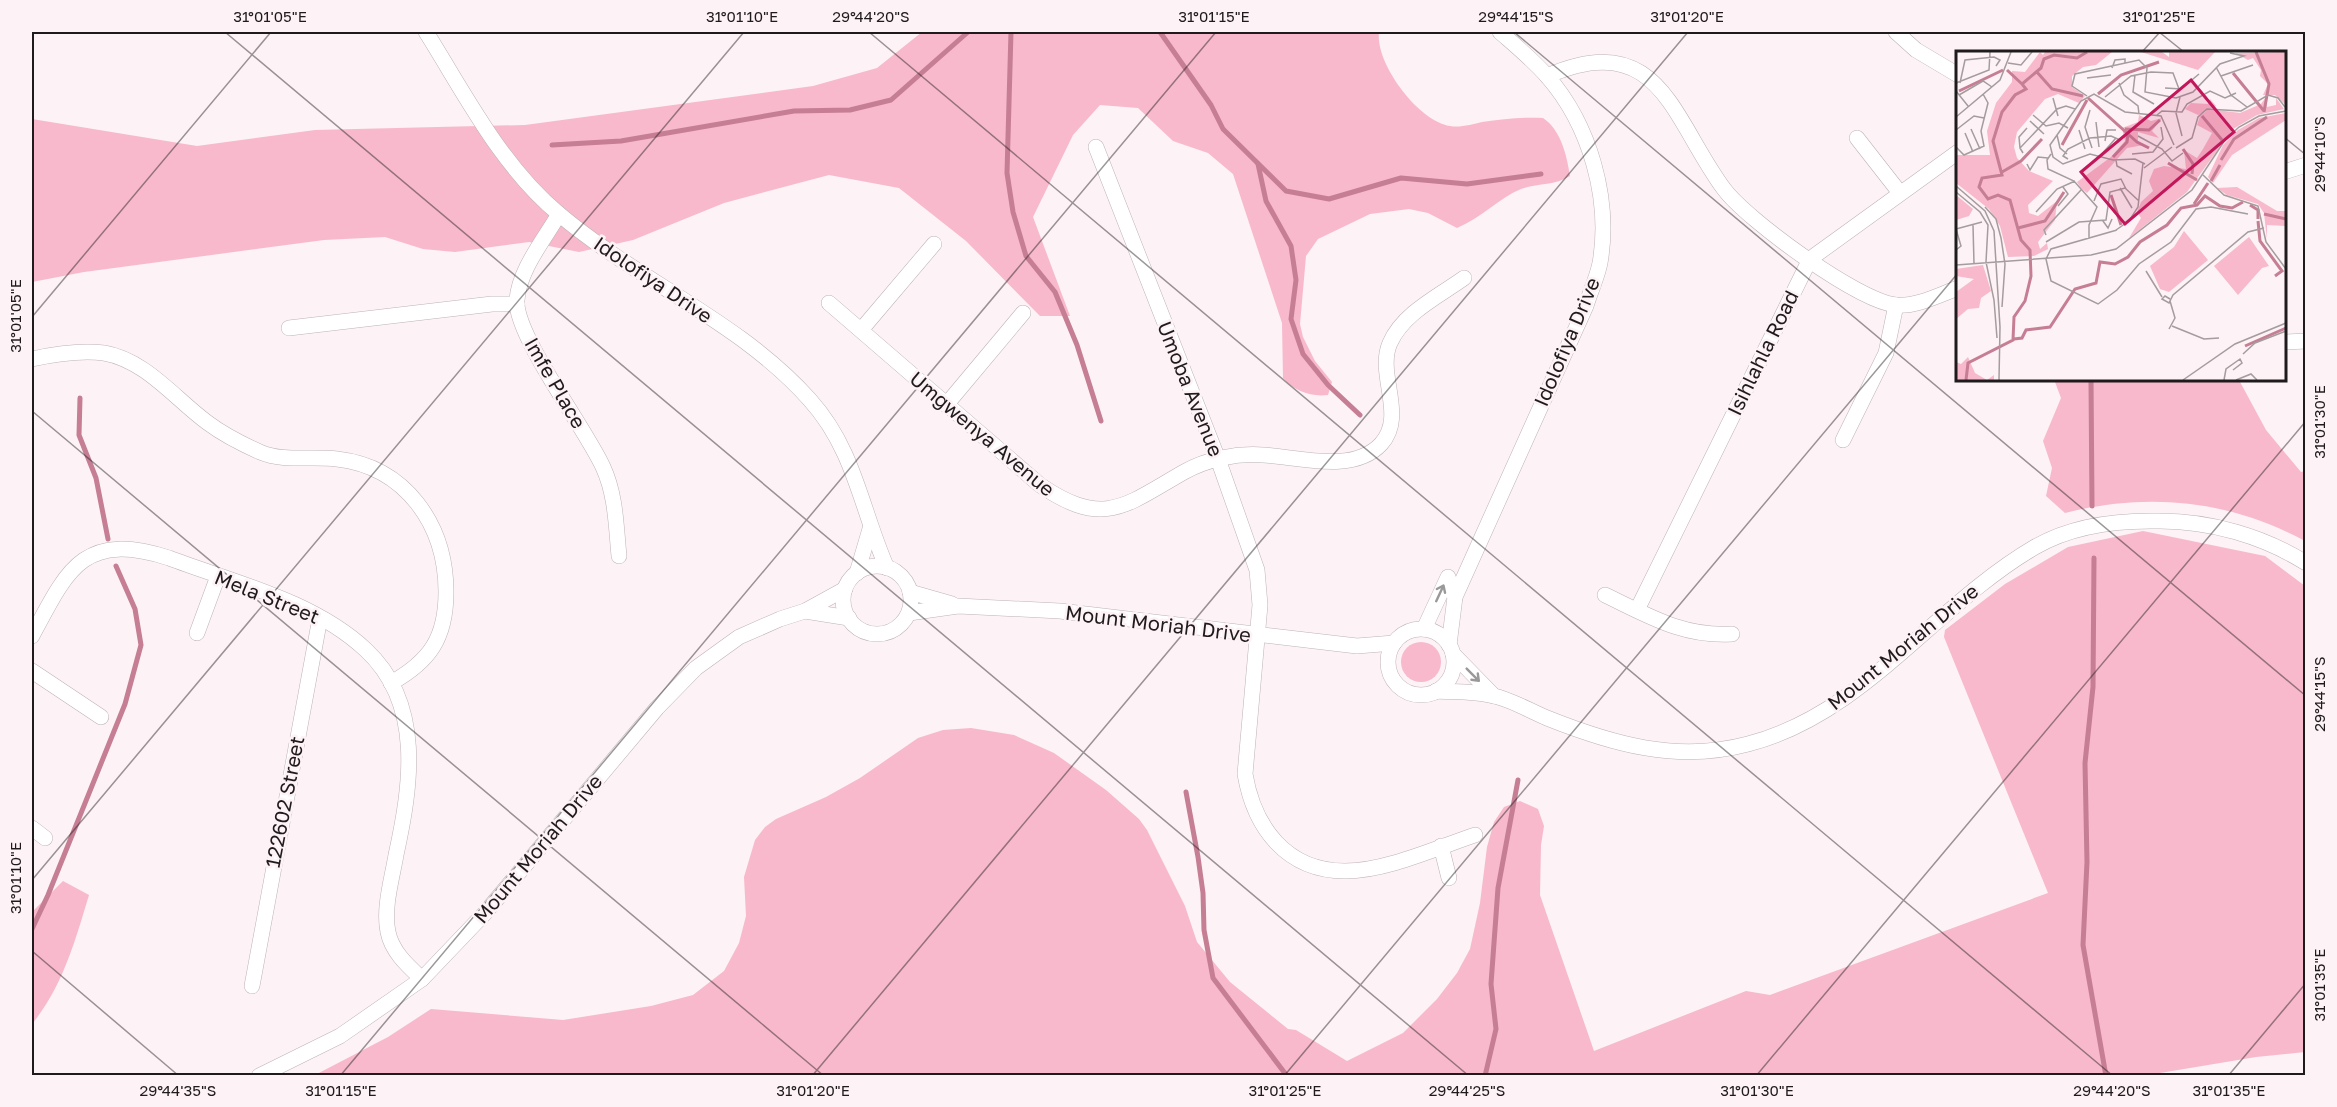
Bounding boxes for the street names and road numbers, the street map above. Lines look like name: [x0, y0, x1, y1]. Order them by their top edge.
street label: Idolofiya Drive: [590, 231, 717, 328]
street label: Idolofiya Drive: [1528, 274, 1604, 410]
street label: Isihlahla Road: [1721, 286, 1803, 419]
street label: Umoba Avenue: [1153, 318, 1229, 460]
street label: Imfe Place: [520, 333, 592, 432]
street label: Umgwenya Avenue: [905, 366, 1060, 501]
street label: Mela Street: [212, 564, 323, 628]
street label: Mount Moriah Drive: [1822, 578, 1983, 714]
street label: Mount Moriah Drive: [1064, 600, 1252, 646]
street label: 122602 Street: [260, 734, 309, 869]
street label: Mount Moriah Drive: [468, 769, 607, 928]

